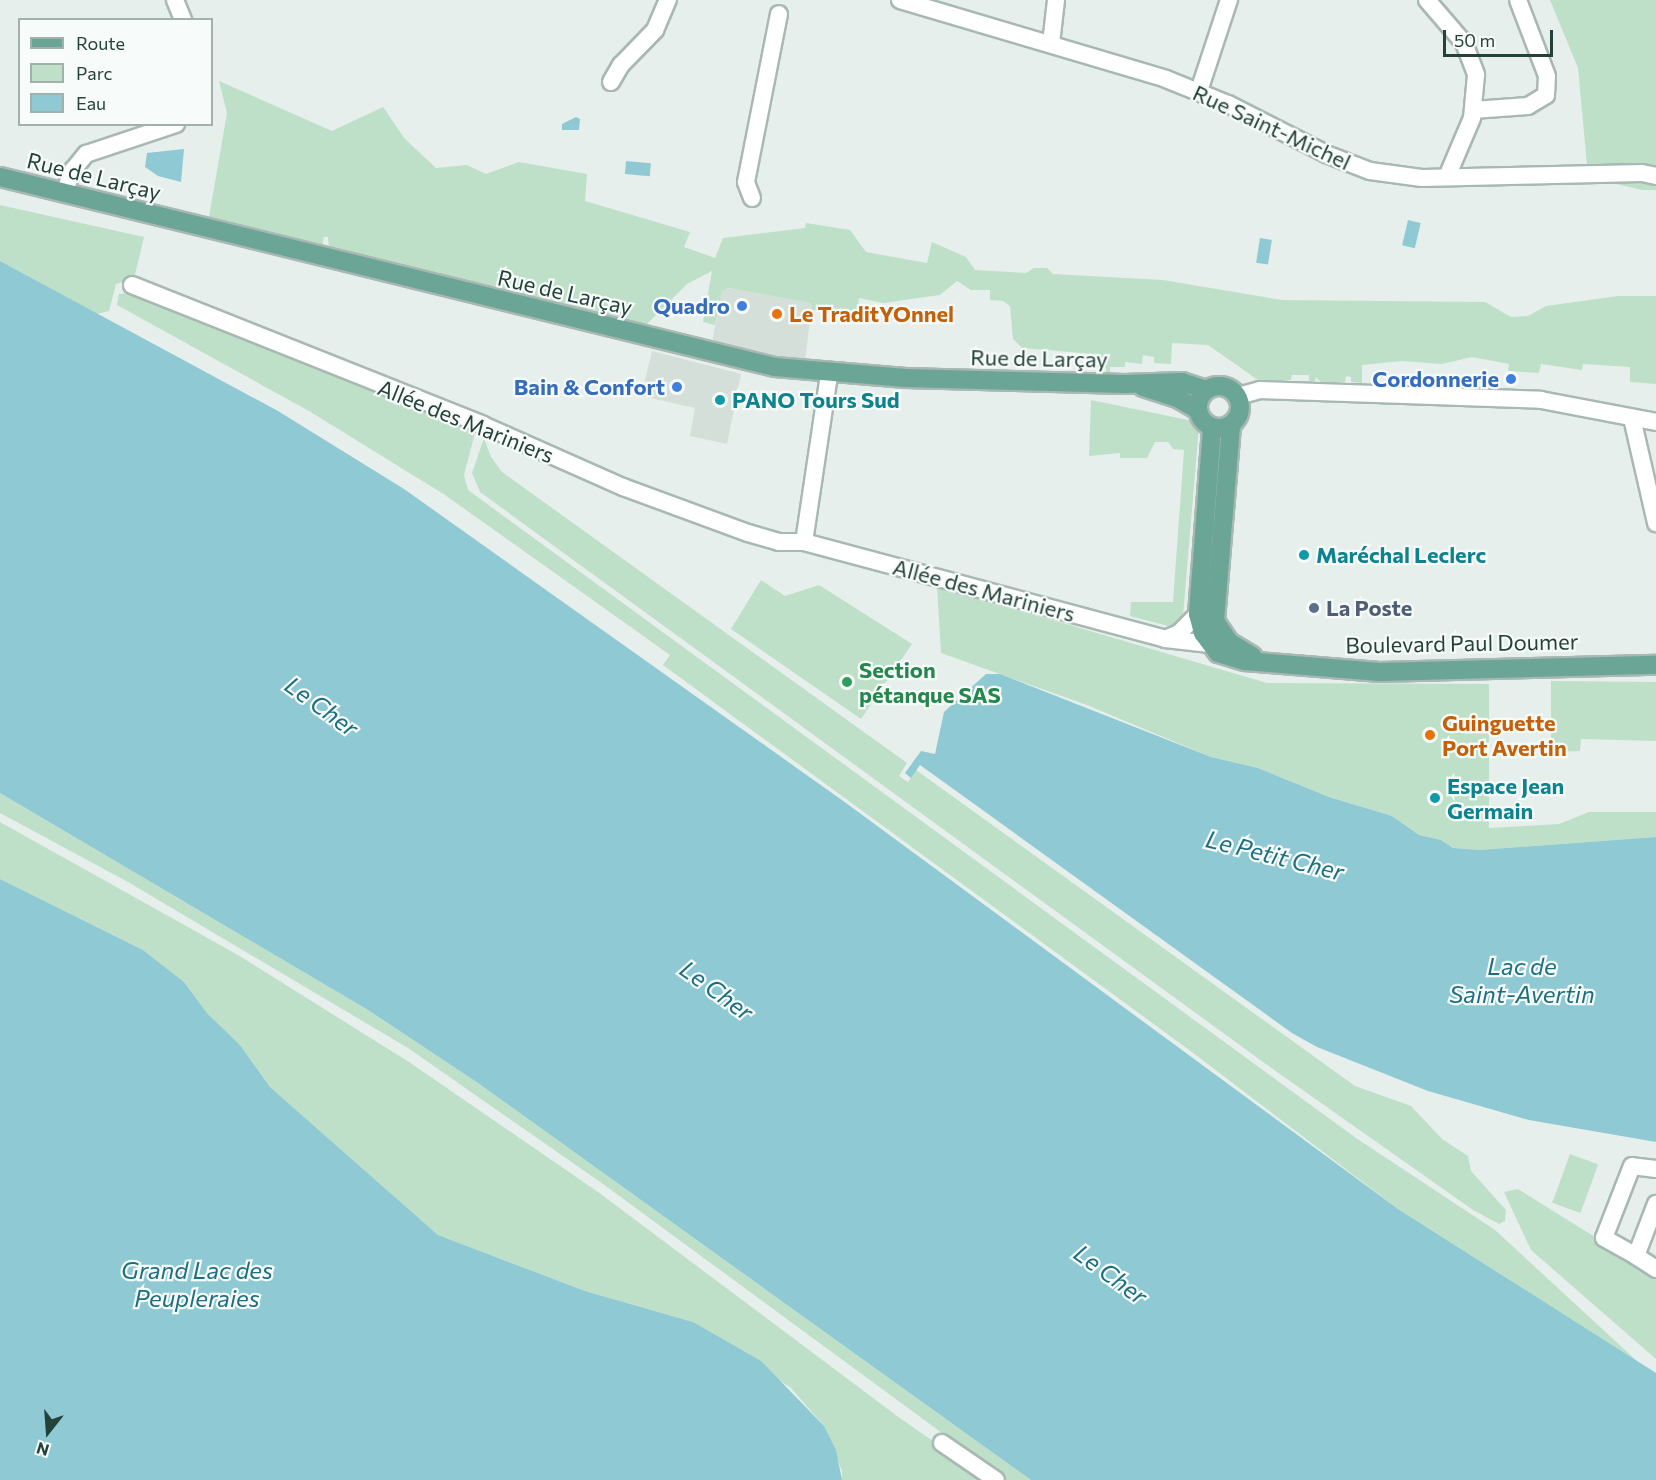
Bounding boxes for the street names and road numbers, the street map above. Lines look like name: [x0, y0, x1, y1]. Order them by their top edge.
street label: Rue Saint-Michel: [1189, 79, 1355, 175]
street label: Rue de Larçay: [24, 147, 164, 205]
street label: Rue de Larçay: [495, 264, 635, 320]
street label: Rue de Larçay: [970, 344, 1108, 372]
street label: Allée des Mariniers: [374, 374, 558, 468]
street label: Allée des Mariniers: [890, 553, 1078, 627]
street label: Boulevard Paul Doumer: [1345, 628, 1579, 658]

